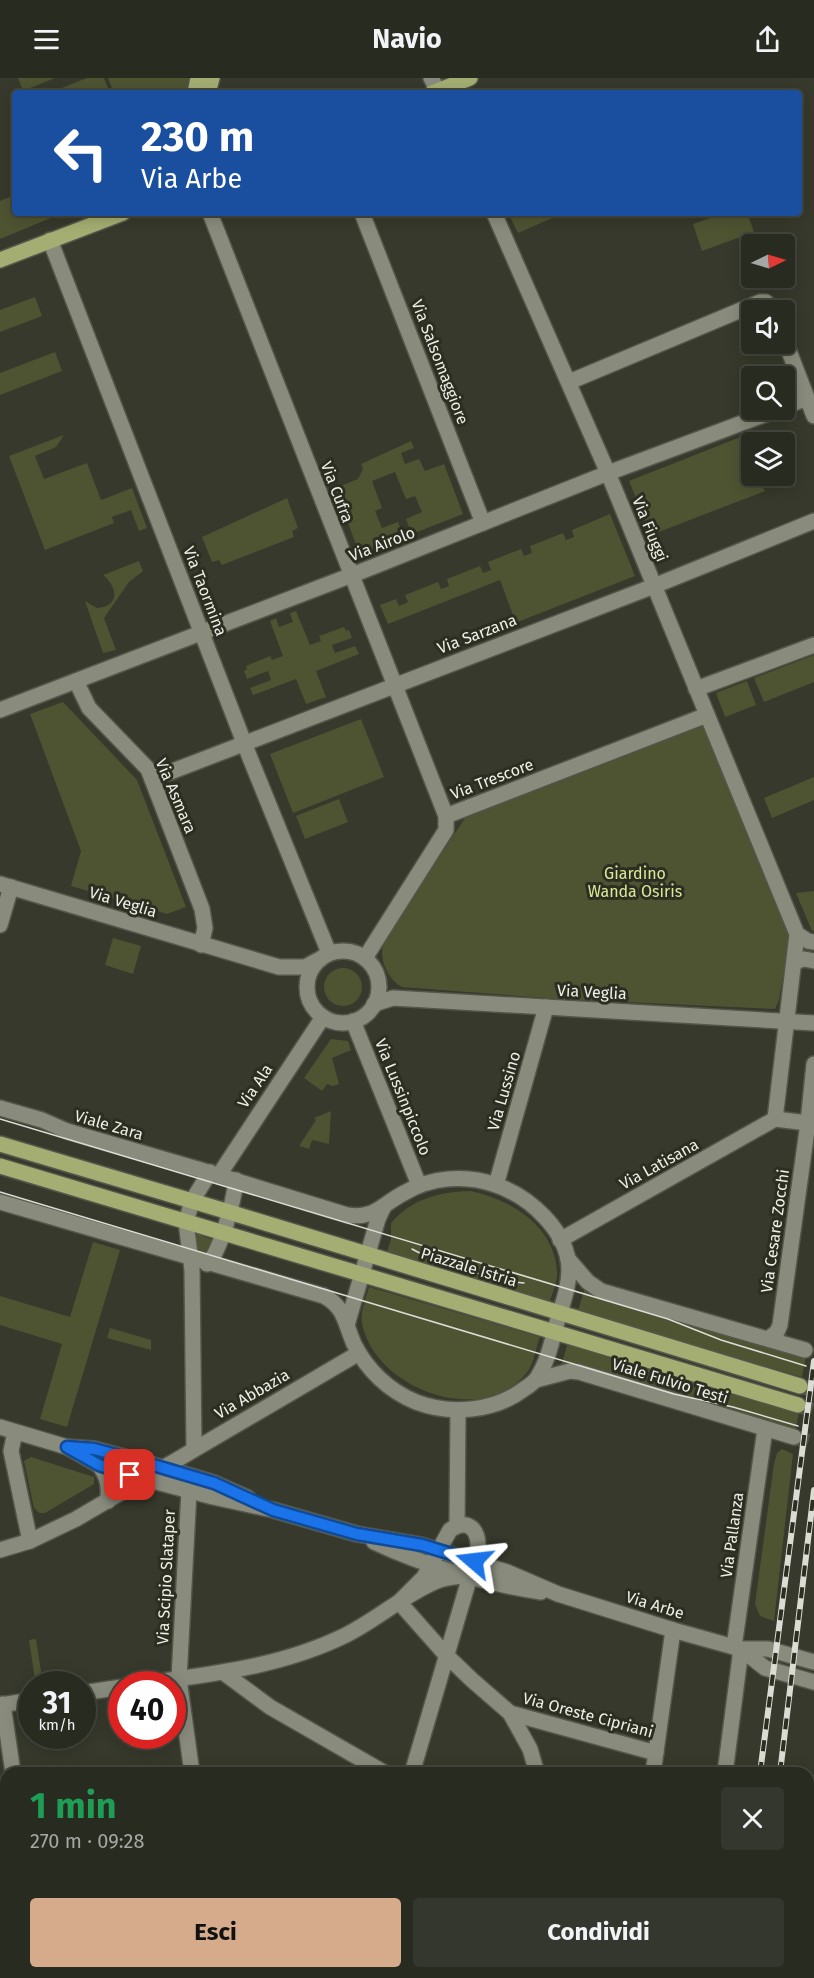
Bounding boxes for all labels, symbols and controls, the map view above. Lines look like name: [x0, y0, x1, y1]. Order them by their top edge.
icon: menu: [30, 23, 63, 56]
text: Navio: [372, 23, 442, 55]
icon: share: [751, 23, 784, 56]
text: 230 m: [141, 112, 254, 162]
icon: left: [42, 114, 120, 192]
text: Via Arbe: [141, 163, 242, 195]
north arrow: [741, 234, 795, 288]
map controls: [741, 234, 795, 486]
street label: Via Salsomaggiore: [407, 297, 473, 427]
button: sound: [741, 300, 795, 354]
button: search: [741, 366, 795, 420]
button: layers: [741, 432, 795, 486]
street label: Via Cufra: [317, 459, 357, 525]
street label: Via Fiuggi: [628, 494, 672, 564]
street label: Via Airolo: [346, 523, 418, 565]
street label: Via Taormina: [179, 544, 231, 638]
street label: Via Sarzana: [435, 610, 519, 658]
street label: Via Trescore: [448, 755, 536, 803]
street label: Via Asmara: [152, 756, 200, 836]
park label: Giardino Wanda Osiris: [588, 864, 682, 901]
street label: Via Veglia: [87, 883, 159, 921]
street label: Via Veglia: [557, 981, 627, 1003]
street label: Via Lussinpiccolo: [371, 1036, 435, 1158]
street label: Via Lussino: [484, 1049, 524, 1133]
street label: Via Ala: [233, 1060, 277, 1112]
street label: Viale Zara: [72, 1106, 146, 1144]
street label: Via Latisana: [616, 1135, 702, 1193]
street label: Via Cesare Zocchi: [757, 1168, 793, 1294]
street label: Piazzale Istria: [419, 1243, 519, 1291]
street label: Viale Fulvio Testi: [610, 1354, 730, 1408]
street label: Via Abbazia: [211, 1365, 293, 1423]
pin: [104, 1449, 155, 1500]
icon: arrive: [113, 1458, 146, 1491]
street label: Via Pallanza: [717, 1491, 747, 1579]
street label: Via Scipio Slataper: [153, 1508, 179, 1645]
position arrow: [442, 1529, 506, 1593]
street label: Via Arbe: [624, 1587, 686, 1623]
speed limit sign: 40: [108, 1671, 186, 1749]
text: 31: [43, 1685, 71, 1721]
street label: Via Oreste Cipriani: [521, 1688, 655, 1742]
text: km/h: [38, 1716, 76, 1734]
text: 1 min: [30, 1784, 117, 1828]
button: close: [721, 1787, 784, 1850]
text: 270 m · 09:28: [30, 1829, 145, 1853]
button: Esci: [30, 1898, 401, 1967]
button: Condividi: [413, 1898, 784, 1967]

